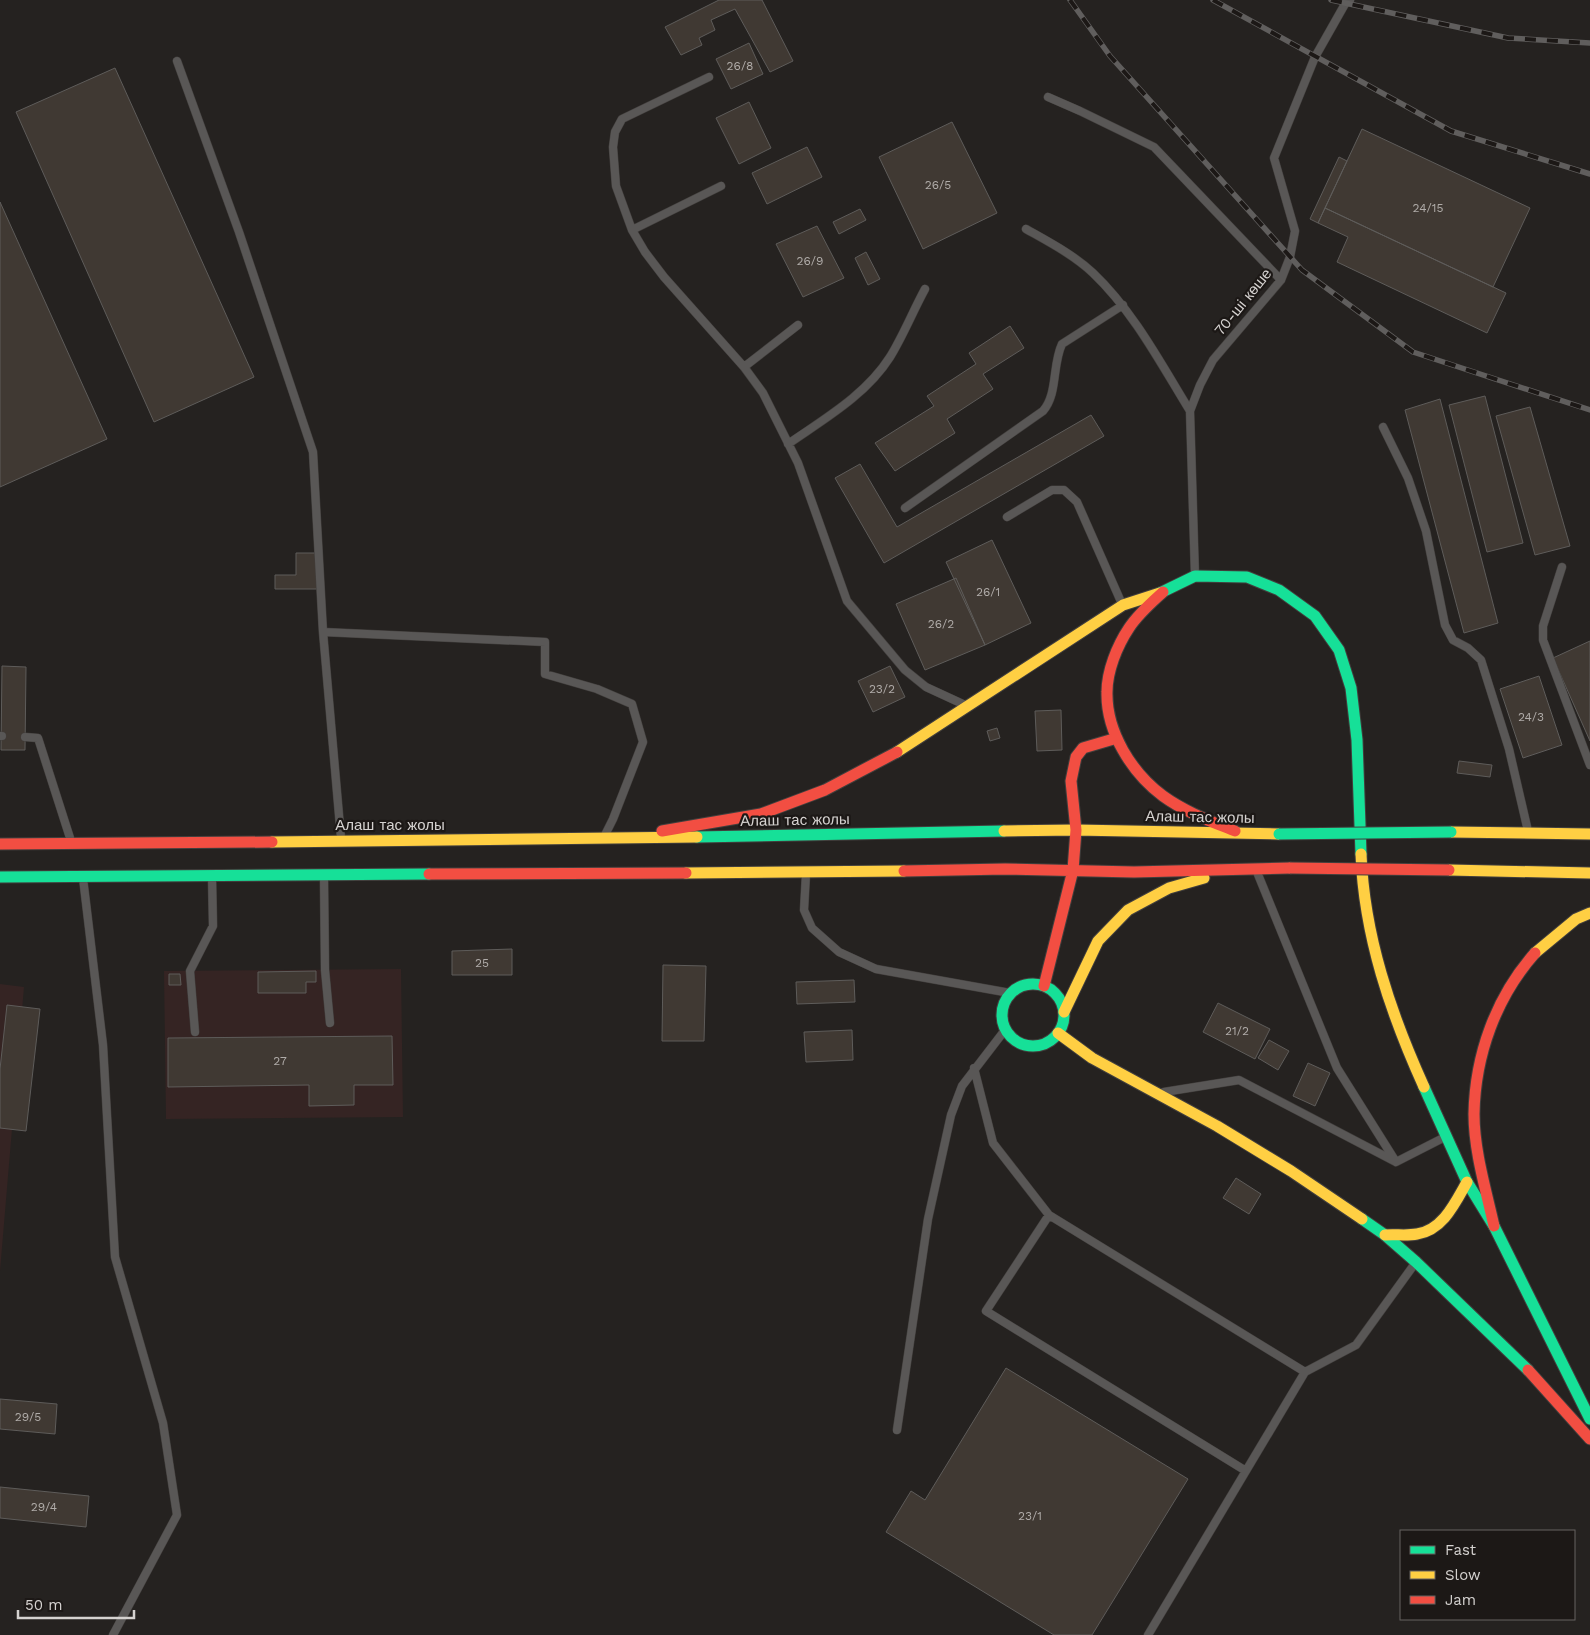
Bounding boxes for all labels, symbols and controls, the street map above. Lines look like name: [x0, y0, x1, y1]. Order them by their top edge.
house number: 26/8: [727, 59, 753, 73]
house number: 26/5: [925, 178, 951, 192]
house number: 24/15: [1413, 201, 1443, 215]
house number: 26/9: [797, 254, 823, 268]
street label: 70-ші көше: [1211, 265, 1275, 339]
house number: 26/1: [976, 585, 1000, 599]
house number: 26/2: [928, 617, 954, 631]
house number: 23/2: [869, 682, 895, 696]
house number: 24/3: [1518, 710, 1544, 724]
street label: Алаш тас жолы: [1145, 807, 1255, 827]
street label: Алаш тас жолы: [740, 810, 850, 830]
street label: Алаш тас жолы: [335, 816, 445, 834]
house number: 25: [475, 956, 489, 970]
house number: 21/2: [1225, 1024, 1249, 1038]
house number: 27: [273, 1054, 287, 1068]
house number: 29/5: [15, 1410, 41, 1424]
house number: 29/4: [31, 1500, 57, 1514]
house number: 23/1: [1018, 1509, 1042, 1523]
legend: [1400, 1530, 1575, 1620]
text: Fast: [1445, 1541, 1477, 1559]
text: Slow: [1445, 1566, 1481, 1584]
scale bar: [18, 1588, 134, 1620]
text: Jam: [1445, 1591, 1476, 1609]
text: 50 m: [25, 1596, 62, 1614]

